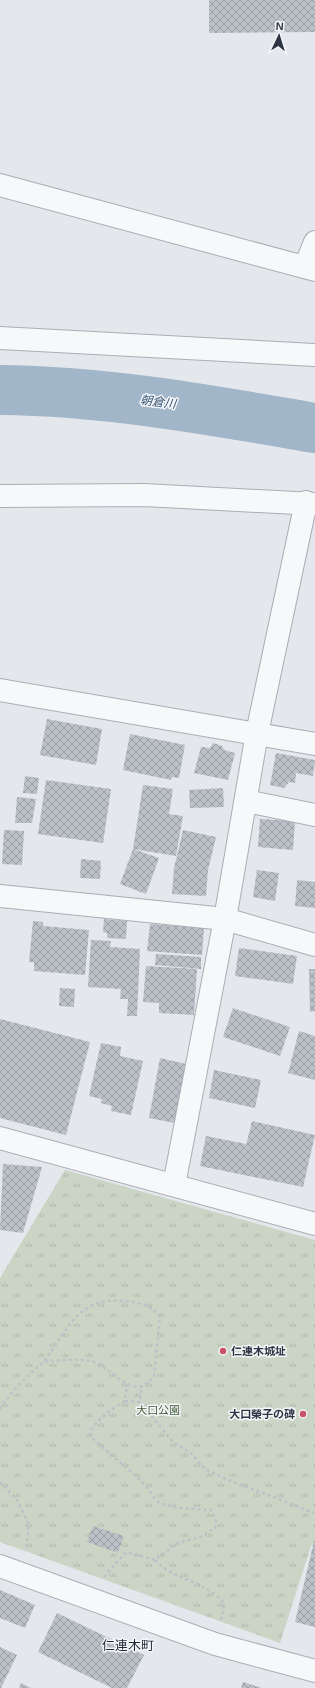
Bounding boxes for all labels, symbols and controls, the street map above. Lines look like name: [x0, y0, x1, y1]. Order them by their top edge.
north arrow: [259, 16, 299, 56]
text: N: [275, 20, 284, 32]
water label: 朝倉川: [139, 393, 179, 411]
place label: 仁連木城址: [231, 1345, 286, 1357]
marker: 仁連木城址: [218, 1346, 228, 1356]
park label: 大口公園: [136, 1404, 180, 1416]
place label: 大口榮子の碑: [229, 1408, 295, 1420]
marker: 大口榮子の碑: [298, 1409, 308, 1419]
district label: 仁連木町: [102, 1638, 154, 1653]

